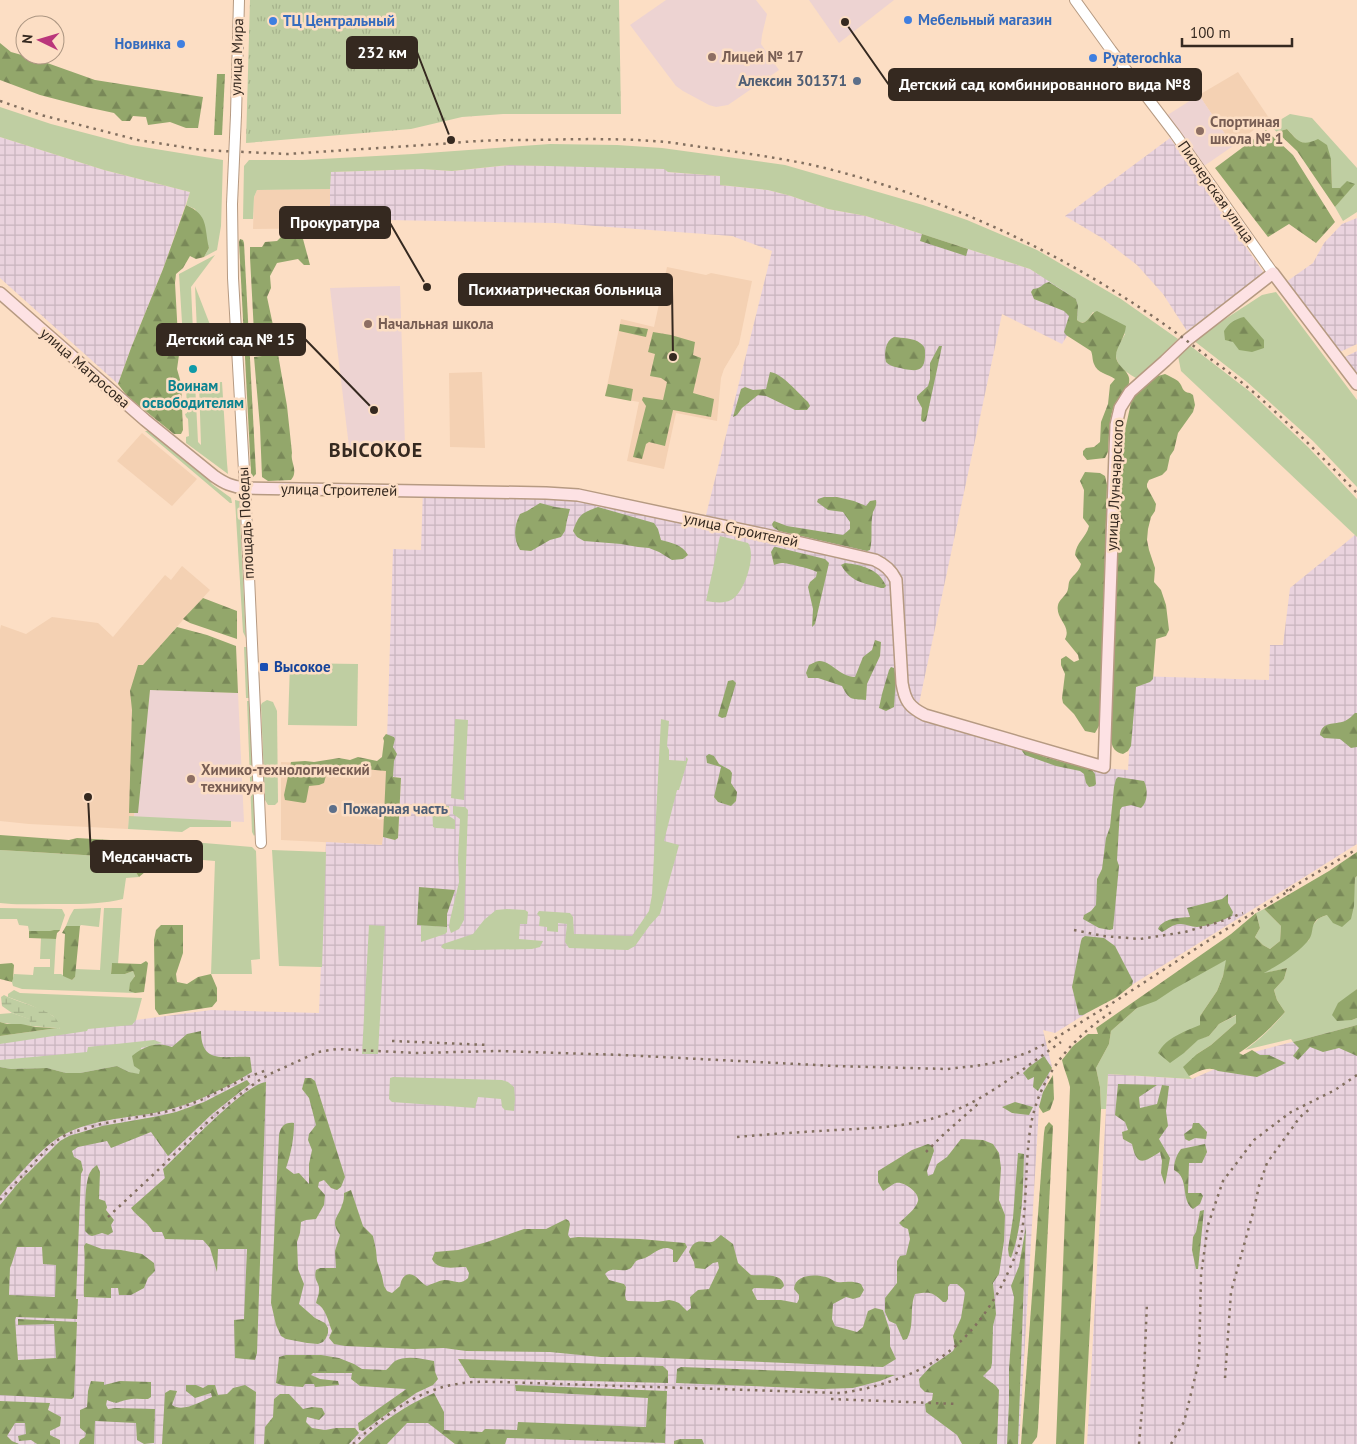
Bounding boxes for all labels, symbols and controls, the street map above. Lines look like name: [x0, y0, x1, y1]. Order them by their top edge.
place label: Мебельный магазин: [918, 10, 1052, 29]
place label: ТЦ Центральный: [283, 11, 395, 30]
marker: Мебельный магазин: [902, 14, 914, 26]
north arrow: [15, 15, 65, 65]
marker: ТЦ Центральный: [267, 15, 279, 27]
scale bar: [1182, 15, 1292, 47]
street label: улица Мира: [226, 18, 247, 96]
text: 100 m: [1190, 23, 1231, 42]
text: N: [18, 33, 36, 44]
place label: Новинка: [115, 34, 171, 53]
callout: 232 км: [347, 37, 417, 68]
marker: Новинка: [175, 38, 187, 50]
text: 232 км: [357, 42, 407, 62]
place label: Лицей № 17: [721, 47, 804, 66]
place label: Pyaterochka: [1103, 48, 1182, 67]
marker: Лицей № 17: [706, 51, 718, 63]
marker: Pyaterochka: [1087, 52, 1099, 64]
callout: Детский сад комбинированного вида №8: [889, 69, 1201, 100]
place label: Алексин 301371: [738, 71, 847, 90]
text: Детский сад комбинированного вида №8: [899, 74, 1191, 94]
marker: Алексин 301371: [851, 75, 863, 87]
place label: Спортиная школа № 1: [1210, 112, 1283, 148]
marker: Спортиная школа № 1: [1194, 125, 1206, 137]
street label: Пионерская улица: [1174, 137, 1259, 247]
callout: Прокуратура: [280, 207, 390, 238]
text: Прокуратура: [290, 212, 380, 232]
callout: Психиатрическая больница: [459, 274, 672, 305]
text: Психиатрическая больница: [468, 279, 662, 299]
place label: Начальная школа: [378, 314, 494, 333]
marker: Начальная школа: [362, 318, 374, 330]
street label: улица Матросова: [36, 323, 134, 412]
callout: Детский сад № 15: [157, 324, 305, 355]
text: Детский сад № 15: [167, 329, 295, 349]
marker: Воинам освободителям: [187, 363, 199, 375]
place label: Воинам освободителям: [142, 376, 244, 412]
street label: улица Луначарского: [1102, 419, 1127, 551]
district label: ВЫСОКОЕ: [329, 437, 423, 463]
street label: площадь Победы: [233, 467, 258, 580]
street label: улица Строителей: [281, 479, 397, 500]
street label: улица Строителей: [682, 508, 800, 551]
place label: Высокое: [274, 657, 331, 676]
marker: Высокое: [258, 661, 270, 673]
place label: Химико-технологический техникум: [201, 760, 370, 796]
marker: Химико-технологический техникум: [185, 773, 197, 785]
place label: Пожарная часть: [343, 799, 449, 818]
marker: Пожарная часть: [327, 803, 339, 815]
callout: Медсанчасть: [91, 841, 202, 872]
text: Медсанчасть: [102, 846, 192, 866]

